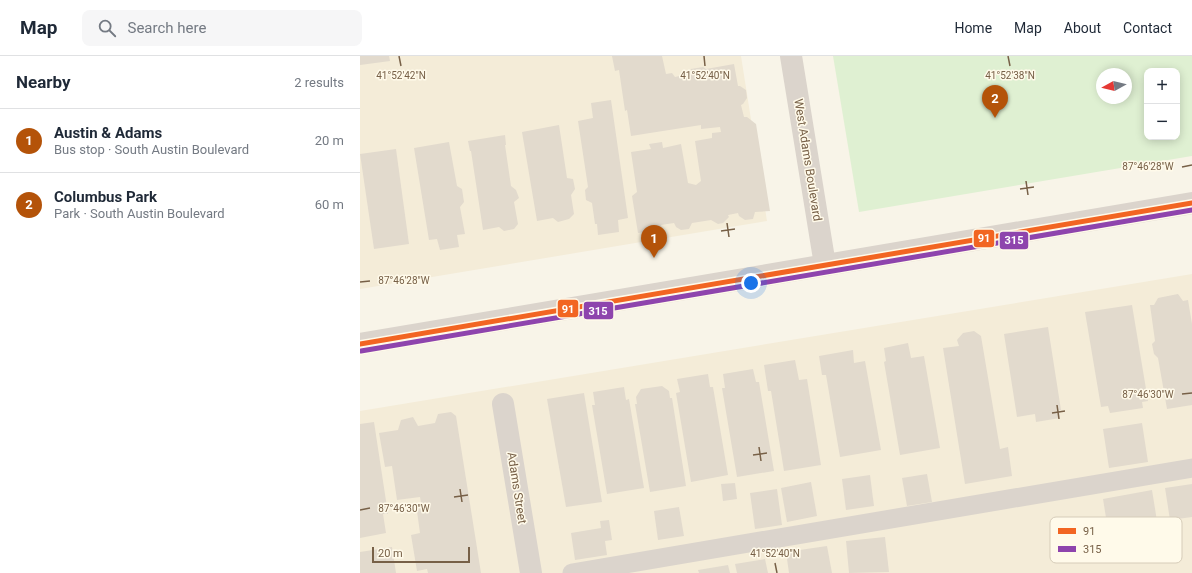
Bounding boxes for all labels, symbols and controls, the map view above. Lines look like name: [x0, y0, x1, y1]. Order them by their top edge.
search box: [82, 10, 362, 46]
text: Map: [20, 16, 58, 39]
icon: search: [96, 17, 118, 39]
text: Search here: [128, 19, 206, 37]
text: Home: [954, 20, 992, 36]
text: Map: [1014, 20, 1042, 36]
text: About: [1064, 20, 1101, 36]
text: Contact: [1123, 20, 1172, 36]
north arrow: [1096, 68, 1132, 104]
map controls: [1144, 68, 1180, 140]
button: +: [1144, 68, 1180, 104]
text: 41°52'42"N: [376, 70, 426, 81]
text: 41°52'40"N: [680, 70, 730, 81]
text: 41°52'38"N: [985, 70, 1035, 81]
text: Nearby: [16, 72, 71, 92]
text: 2 results: [294, 75, 344, 90]
pin: 2: [982, 85, 1008, 118]
street label: West Adams Boulevard: [791, 98, 825, 222]
button: −: [1144, 104, 1180, 140]
text: Austin & Adams: [54, 124, 162, 142]
text: 1: [25, 133, 33, 148]
text: 20 m: [315, 133, 344, 148]
text: Bus stop · South Austin Boulevard: [54, 142, 249, 157]
text: 87°46'28"W: [1122, 161, 1174, 172]
text: Columbus Park: [54, 188, 157, 206]
text: 2: [25, 197, 33, 212]
text: 60 m: [315, 197, 344, 212]
text: Park · South Austin Boulevard: [54, 206, 225, 221]
pin: 1: [641, 225, 667, 258]
line badge: 91: [973, 229, 995, 248]
line badge: 315: [999, 231, 1029, 250]
text: 91: [978, 232, 990, 245]
text: 315: [1005, 234, 1023, 247]
your location: [741, 273, 761, 293]
text: 87°46'28"W: [378, 275, 430, 286]
line badge: 91: [557, 299, 579, 318]
line badge: 315: [583, 301, 614, 320]
text: 91: [562, 303, 574, 316]
text: 315: [589, 305, 607, 318]
text: 87°46'30"W: [1122, 389, 1174, 400]
street label: Adams Street: [504, 451, 530, 525]
text: 87°46'30"W: [378, 503, 430, 514]
legend: [1050, 517, 1182, 563]
text: 91: [1083, 525, 1095, 538]
text: 315: [1083, 543, 1102, 556]
scale bar: [372, 545, 470, 564]
text: 20 m: [378, 547, 403, 560]
text: 41°52'40"N: [750, 548, 800, 559]

